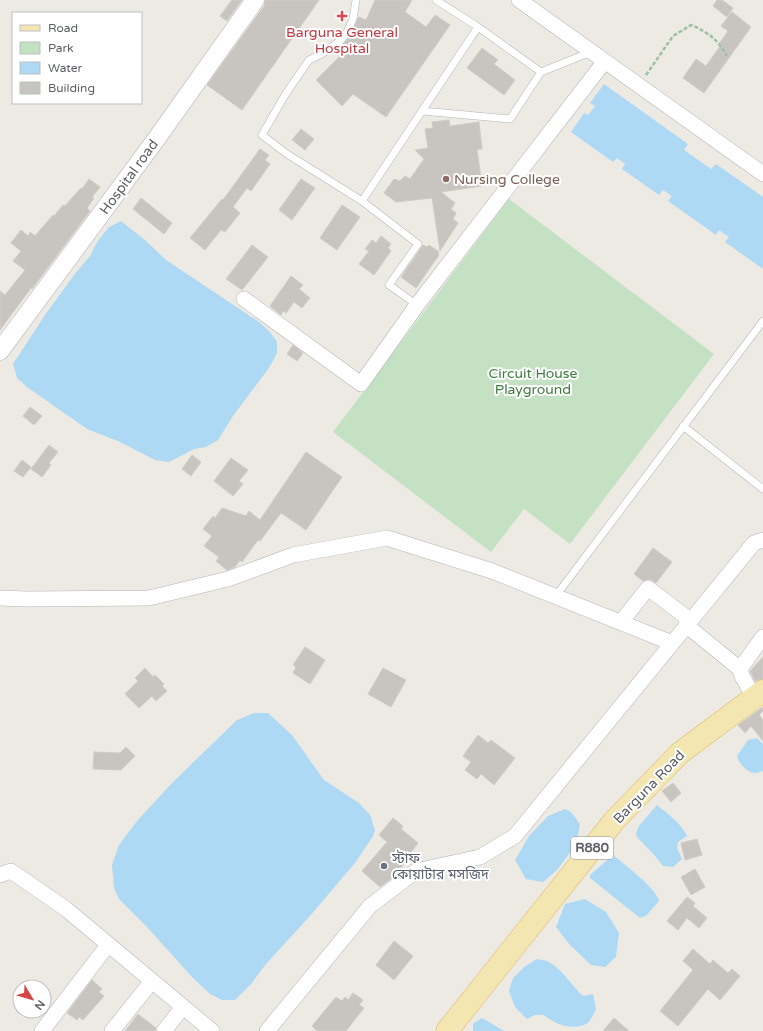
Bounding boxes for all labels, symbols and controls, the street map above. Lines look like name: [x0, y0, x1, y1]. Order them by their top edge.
marker: Barguna General Hospital: [336, 10, 348, 22]
legend: [12, 12, 142, 104]
text: Road: [48, 21, 78, 35]
place label: Barguna General Hospital: [286, 24, 398, 57]
text: Park: [48, 41, 74, 55]
text: Water: [48, 61, 83, 75]
text: Building: [48, 81, 95, 95]
street label: Hospital road: [96, 136, 162, 218]
place label: Nursing College: [454, 171, 560, 188]
marker: Nursing College: [441, 174, 451, 184]
park label: Circuit House Playground: [489, 365, 578, 398]
street label: Barguna Road: [610, 747, 688, 827]
road number: R880: [571, 837, 613, 859]
place label: স্টাফ কোয়াটার মসজিদ: [391, 850, 489, 883]
marker: স্টাফ কোয়াটার মসজিদ: [379, 861, 389, 871]
north arrow: [12, 979, 52, 1019]
text: N: [32, 997, 47, 1012]

